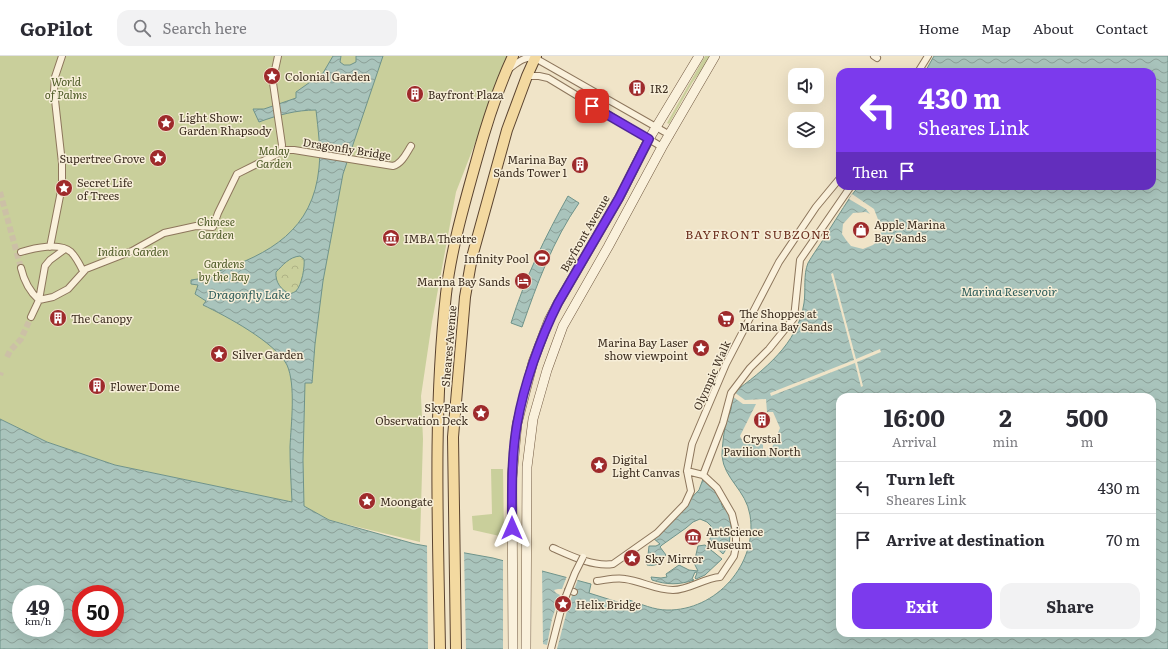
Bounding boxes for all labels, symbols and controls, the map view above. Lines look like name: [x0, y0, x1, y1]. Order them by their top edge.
search box: [117, 10, 397, 46]
text: GoPilot: [20, 14, 93, 42]
text: Search here: [163, 16, 247, 39]
icon: search: [131, 17, 153, 39]
text: Home: [919, 18, 959, 38]
text: Map: [981, 18, 1011, 38]
text: About: [1033, 18, 1074, 38]
text: Contact: [1096, 18, 1148, 38]
place icon: Colonial Garden: [262, 66, 282, 86]
place label: Colonial Garden: [285, 68, 370, 84]
map controls: [788, 68, 824, 148]
button: sound: [788, 68, 824, 104]
park label: World of Palms: [45, 73, 87, 102]
text: 430 m: [918, 76, 1001, 118]
building icon: IR2: [627, 78, 647, 98]
place label: IR2: [650, 80, 668, 96]
building icon: Bayfront Plaza: [405, 84, 425, 104]
icon: left: [852, 84, 904, 136]
place label: Bayfront Plaza: [428, 86, 504, 102]
pin: [575, 89, 609, 123]
icon: arrive: [581, 95, 603, 117]
place label: Light Show: Garden Rhapsody: [179, 109, 272, 138]
button: layers: [788, 112, 824, 148]
place icon: Light Show: Garden Rhapsody: [156, 113, 176, 133]
text: Sheares Link: [918, 114, 1029, 141]
street label: Dragonfly Bridge: [302, 133, 393, 163]
park label: Malay Garden: [256, 142, 292, 171]
place icon: Supertree Grove: [148, 148, 168, 168]
place label: Supertree Grove: [59, 150, 145, 166]
place label: Marina Bay Sands Tower 1: [493, 151, 568, 180]
building icon: Marina Bay Sands Tower 1: [570, 155, 590, 175]
text: Then: [852, 160, 888, 183]
icon: arrive: [896, 160, 918, 182]
place label: Secret Life of Trees: [77, 174, 133, 203]
place icon: Secret Life of Trees: [54, 178, 74, 198]
street label: Bayfront Avenue: [555, 191, 613, 275]
park label: Chinese Garden: [197, 213, 235, 242]
place label: Apple Marina Bay Sands: [874, 216, 945, 245]
shop icon: Apple Marina Bay Sands: [851, 220, 871, 240]
district label: BAYFRONT SUBZONE: [685, 225, 831, 243]
museum icon: IMBA Theatre: [381, 228, 401, 248]
place label: IMBA Theatre: [404, 230, 477, 246]
park label: Indian Garden: [98, 243, 169, 259]
sports icon: Infinity Pool: [532, 248, 552, 268]
place label: Infinity Pool: [464, 250, 529, 266]
park label: Gardens by the Bay: [199, 255, 250, 284]
hotel icon: Marina Bay Sands: [513, 271, 533, 291]
place label: Marina Bay Sands: [417, 273, 510, 289]
water label: Marina Reservoir: [961, 282, 1057, 300]
water label: Dragonfly Lake: [208, 285, 290, 303]
street label: Sheares Avenue: [436, 304, 460, 387]
place label: The Shoppes at Marina Bay Sands: [739, 305, 832, 334]
building icon: The Canopy: [48, 308, 68, 328]
supermarket icon: The Shoppes at Marina Bay Sands: [716, 309, 736, 329]
place label: The Canopy: [71, 310, 133, 326]
place label: Marina Bay Laser show viewpoint: [597, 334, 689, 363]
street label: Olympic Walk: [688, 337, 734, 412]
place icon: Marina Bay Laser show viewpoint: [691, 338, 711, 358]
place icon: Silver Garden: [209, 344, 229, 364]
place label: Silver Garden: [232, 346, 303, 362]
building icon: Flower Dome: [87, 376, 107, 396]
place label: Flower Dome: [110, 378, 180, 394]
place label: SkyPark Observation Deck: [375, 399, 468, 428]
text: 16:00: [884, 399, 945, 434]
text: 2: [999, 399, 1012, 434]
text: 500: [1066, 399, 1108, 434]
place icon: SkyPark Observation Deck: [471, 403, 491, 423]
building icon: Crystal Pavilion North: [752, 410, 772, 430]
place label: Crystal Pavilion North: [723, 430, 801, 459]
text: Arrival: [892, 432, 937, 451]
text: min: [993, 432, 1018, 451]
text: m: [1081, 432, 1093, 451]
place label: Digital Light Canvas: [612, 451, 680, 480]
place icon: Digital Light Canvas: [589, 455, 609, 475]
text: Turn left: [886, 467, 955, 490]
text: 430 m: [1097, 476, 1140, 499]
icon: left: [852, 477, 874, 499]
text: Sheares Link: [886, 490, 966, 509]
place icon: Moongate: [357, 491, 377, 511]
place label: Moongate: [380, 493, 433, 509]
position arrow: [491, 507, 533, 549]
place label: ArtScience Museum: [706, 523, 763, 552]
museum icon: ArtScience Museum: [683, 527, 703, 547]
text: Arrive at destination: [886, 528, 1045, 551]
text: 70 m: [1106, 528, 1140, 551]
icon: arrive: [852, 529, 874, 551]
place icon: Sky Mirror: [622, 548, 642, 568]
place label: Sky Mirror: [645, 550, 704, 566]
button: Exit: [852, 583, 992, 629]
button: Share: [1000, 583, 1140, 629]
speed limit sign: 50: [72, 585, 124, 637]
text: 49: [26, 591, 50, 621]
place icon: Helix Bridge: [553, 594, 573, 614]
place label: Helix Bridge: [576, 596, 641, 612]
text: km/h: [25, 613, 51, 628]

